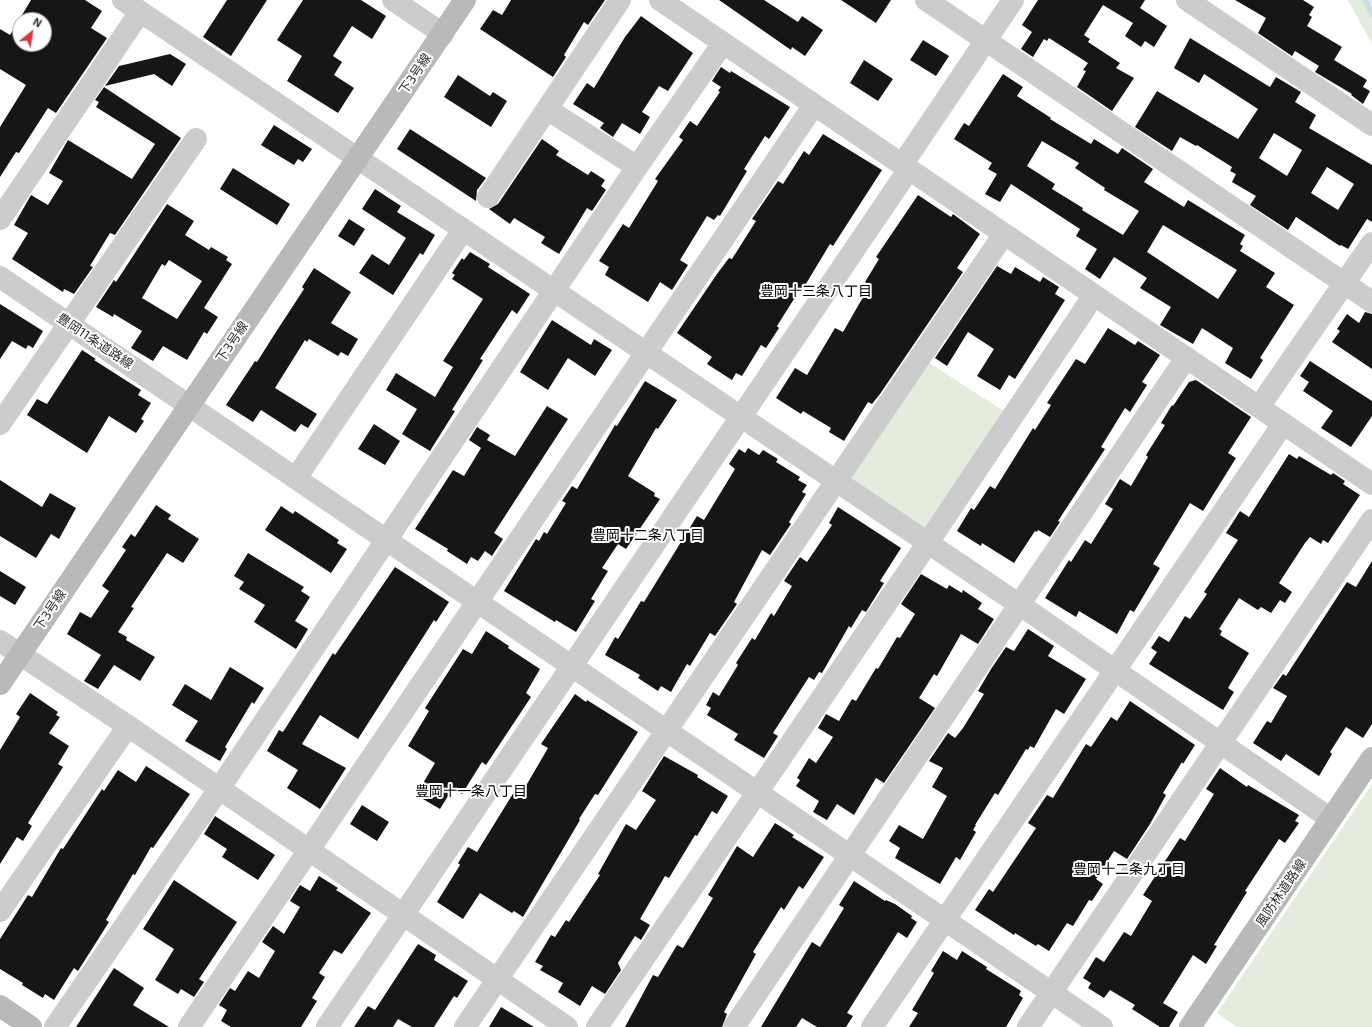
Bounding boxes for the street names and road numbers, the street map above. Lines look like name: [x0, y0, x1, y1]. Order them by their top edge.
street label: 下3号線: [396, 50, 434, 98]
street label: 豊岡11条道路線: [54, 310, 136, 372]
street label: 下3号線: [213, 318, 251, 366]
street label: 下3号線: [31, 586, 69, 634]
street label: 風防林道路線: [1253, 856, 1309, 930]

